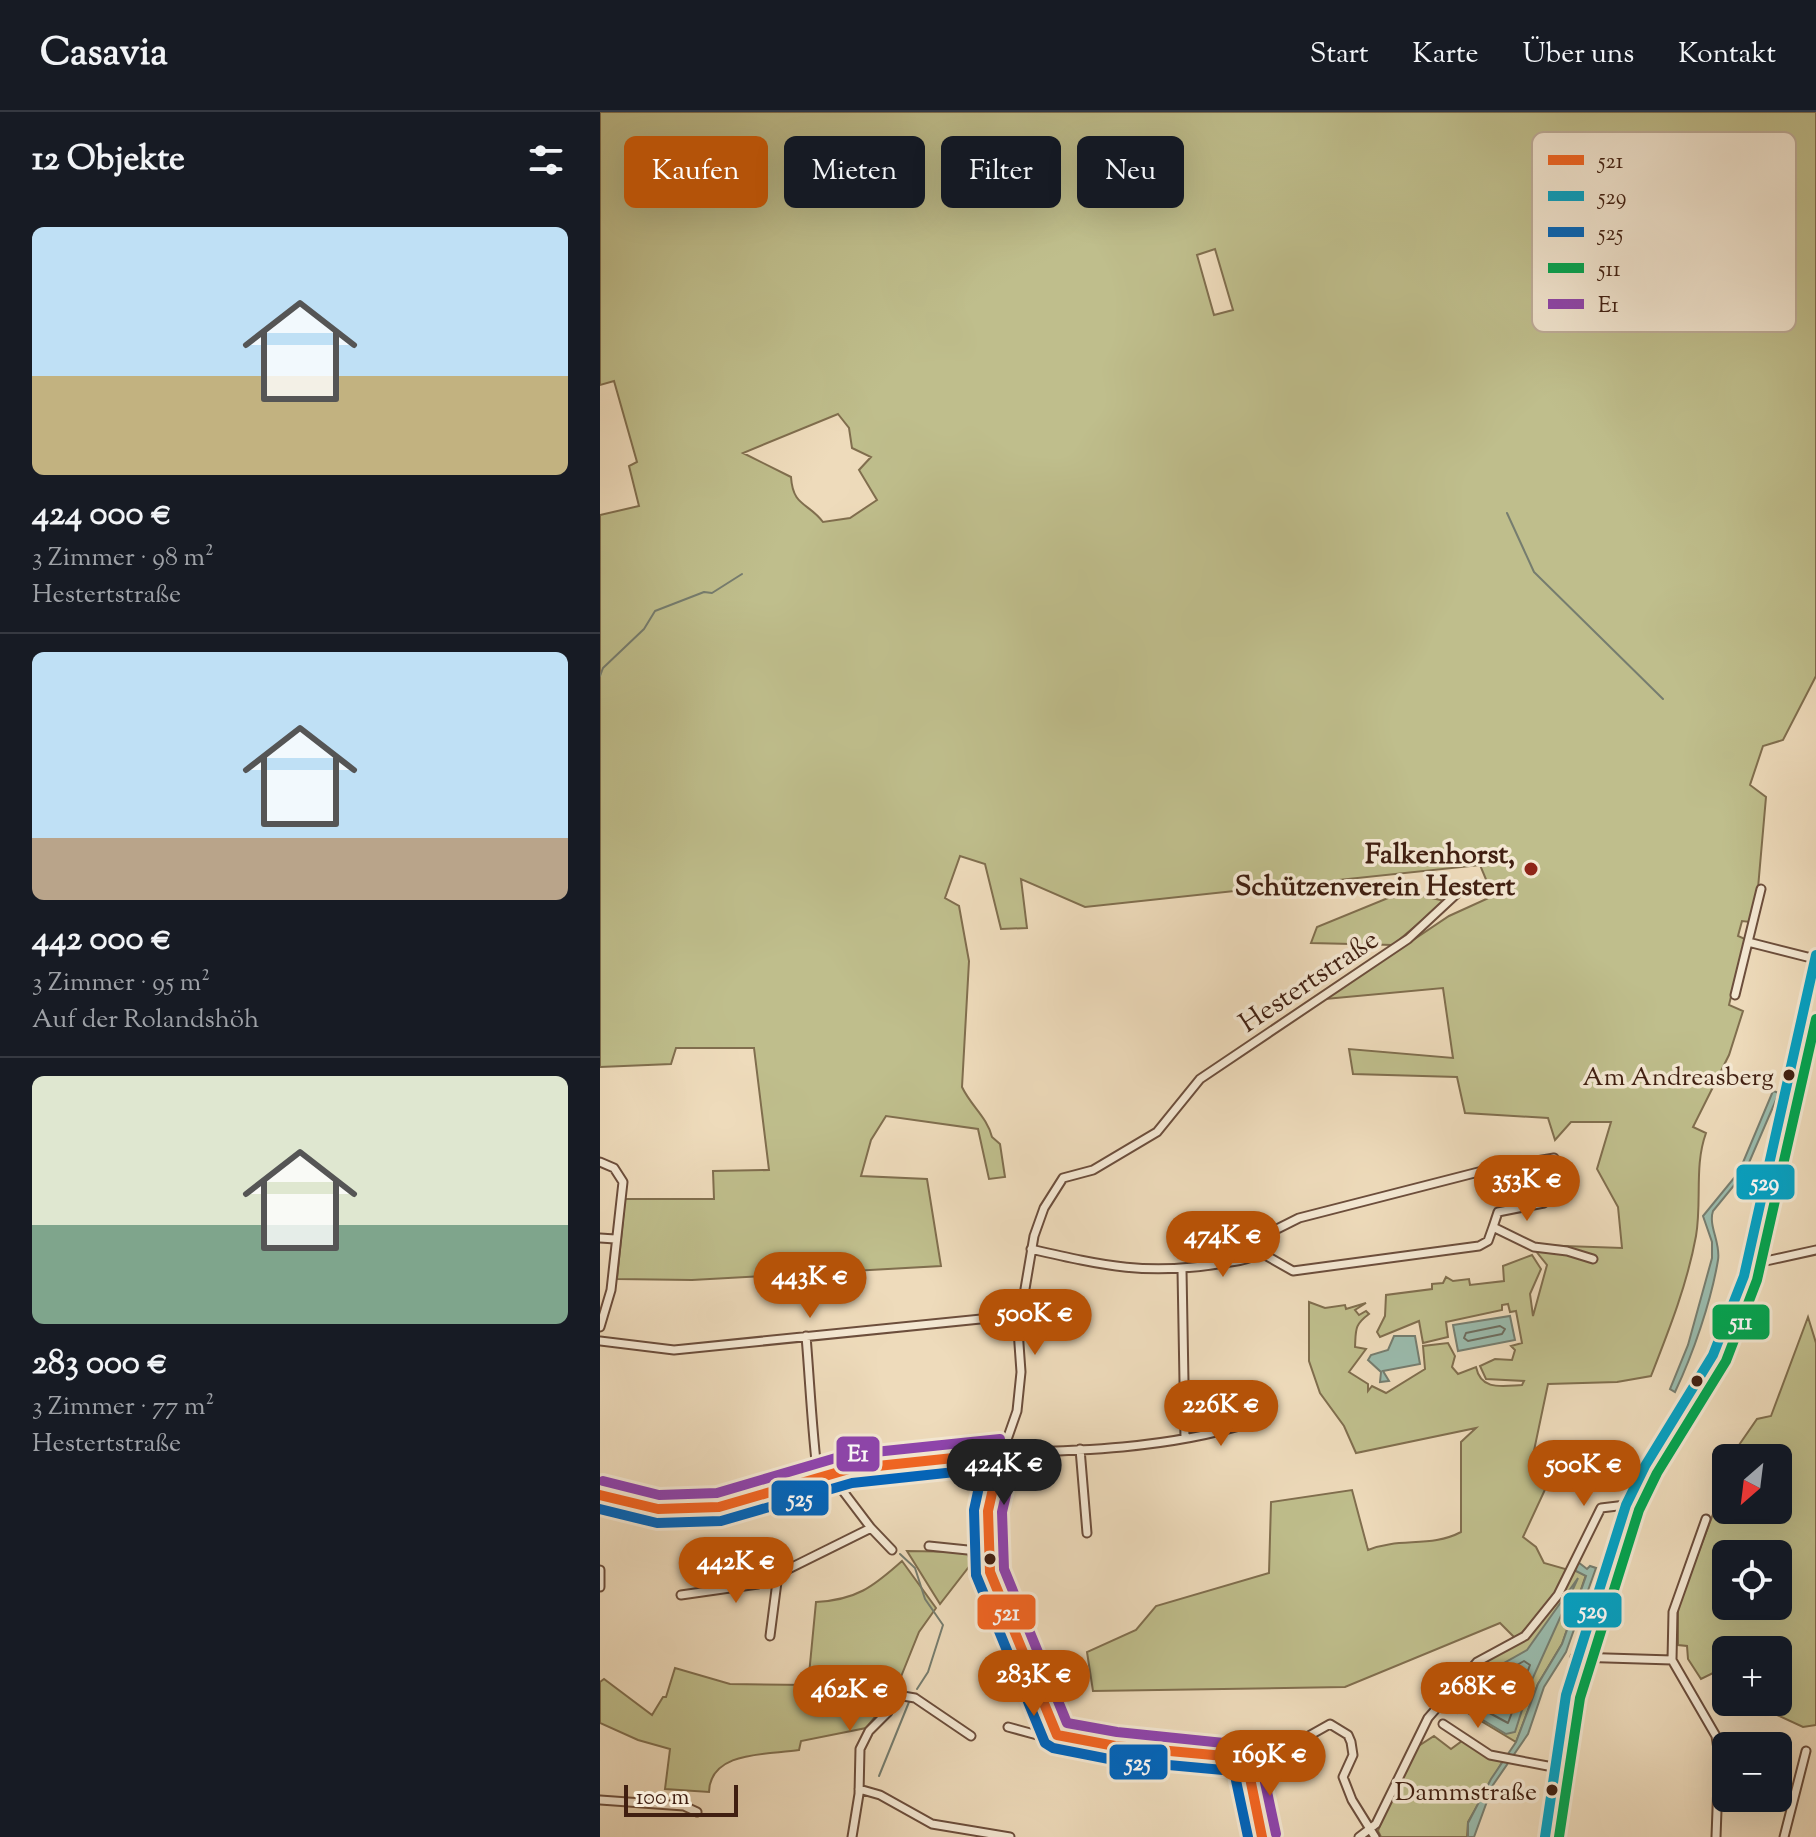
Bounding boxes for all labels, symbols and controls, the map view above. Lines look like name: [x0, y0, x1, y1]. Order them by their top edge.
text: Casavia: [40, 28, 168, 82]
text: Start: [1310, 35, 1369, 75]
text: Karte: [1413, 35, 1479, 75]
text: Über uns: [1523, 35, 1634, 75]
text: Kontakt: [1678, 35, 1776, 75]
legend: [1532, 132, 1796, 332]
text: 12 Objekte: [32, 136, 185, 185]
chip: Kaufen: [624, 136, 768, 208]
chip: Mieten: [784, 136, 925, 208]
chip: Filter: [941, 136, 1061, 208]
chip: Neu: [1077, 136, 1184, 208]
icon: filters: [524, 138, 568, 182]
text: 521: [1596, 147, 1624, 179]
text: 529: [1596, 183, 1627, 215]
text: 525: [1596, 219, 1624, 251]
text: 511: [1596, 255, 1621, 287]
icon: home: [228, 279, 372, 423]
text: E1: [1598, 291, 1619, 323]
text: 424 000 €: [32, 491, 172, 540]
text: 3 Zimmer · 98 m²: [32, 540, 214, 577]
text: Hestertstraße: [32, 577, 181, 614]
icon: home: [228, 704, 372, 848]
place label: Falkenhorst, Schützenverein Hestert: [1235, 836, 1515, 908]
marker: Falkenhorst, Schützenverein Hestert: [1522, 860, 1540, 878]
text: 442 000 €: [32, 916, 172, 965]
street label: Hestertstraße: [1232, 921, 1387, 1044]
text: 3 Zimmer · 95 m²: [32, 965, 210, 1002]
text: Auf der Rolandshöh: [32, 1002, 259, 1039]
place label: Am Andreasberg: [1583, 1060, 1774, 1097]
marker: Am Andreasberg: [1781, 1067, 1797, 1083]
icon: home: [228, 1128, 372, 1272]
pin: 353K €: [1462, 1155, 1592, 1223]
text: 353K €: [1492, 1162, 1562, 1199]
line badge: 529: [1735, 1163, 1796, 1201]
text: 529: [1749, 1169, 1780, 1201]
pin: 474K €: [1158, 1211, 1288, 1279]
text: 474K €: [1184, 1218, 1262, 1255]
pin: 443K €: [745, 1252, 875, 1320]
text: 443K €: [771, 1259, 849, 1296]
pin: 500K €: [970, 1289, 1100, 1357]
text: 500K €: [997, 1296, 1073, 1333]
line badge: 511: [1711, 1303, 1771, 1341]
text: 511: [1728, 1308, 1753, 1340]
text: 283 000 €: [32, 1340, 168, 1389]
unlabelled marker: [1689, 1373, 1705, 1389]
pin: 226K €: [1156, 1380, 1286, 1448]
text: 226K €: [1182, 1387, 1260, 1424]
text: 3 Zimmer · 77 m²: [32, 1389, 214, 1426]
text: Hestertstraße: [32, 1426, 181, 1463]
line badge: E1: [835, 1435, 881, 1473]
pin: 424K €: [939, 1439, 1069, 1507]
text: E1: [848, 1440, 869, 1472]
pin: 500K €: [1519, 1440, 1649, 1508]
north arrow: [1712, 1444, 1792, 1524]
map controls: [1712, 1444, 1792, 1812]
text: 424K €: [965, 1446, 1043, 1483]
text: 500K €: [1546, 1447, 1622, 1484]
line badge: 525: [770, 1479, 830, 1517]
text: 525: [785, 1485, 813, 1517]
pin: 442K €: [671, 1537, 801, 1605]
button: locate: [1712, 1540, 1792, 1620]
text: 442K €: [697, 1544, 775, 1581]
unlabelled marker: [982, 1551, 998, 1567]
line badge: 529: [1562, 1591, 1623, 1629]
line badge: 521: [976, 1593, 1037, 1631]
text: 529: [1577, 1597, 1608, 1629]
text: 521: [992, 1599, 1020, 1631]
button: +: [1712, 1636, 1792, 1716]
pin: 283K €: [969, 1650, 1099, 1718]
text: 283K €: [996, 1657, 1072, 1694]
pin: 268K €: [1413, 1662, 1543, 1730]
pin: 462K €: [785, 1665, 915, 1733]
text: 268K €: [1439, 1669, 1517, 1706]
text: 462K €: [811, 1672, 889, 1709]
pin: 169K €: [1205, 1730, 1335, 1798]
button: −: [1712, 1732, 1792, 1812]
text: 169K €: [1233, 1737, 1307, 1774]
line badge: 525: [1108, 1743, 1169, 1781]
text: 525: [1123, 1749, 1151, 1781]
place label: Dammstraße: [1395, 1775, 1537, 1812]
scale bar: [624, 1781, 738, 1817]
marker: Dammstraße: [1544, 1782, 1560, 1798]
text: 100 m: [636, 1783, 689, 1815]

